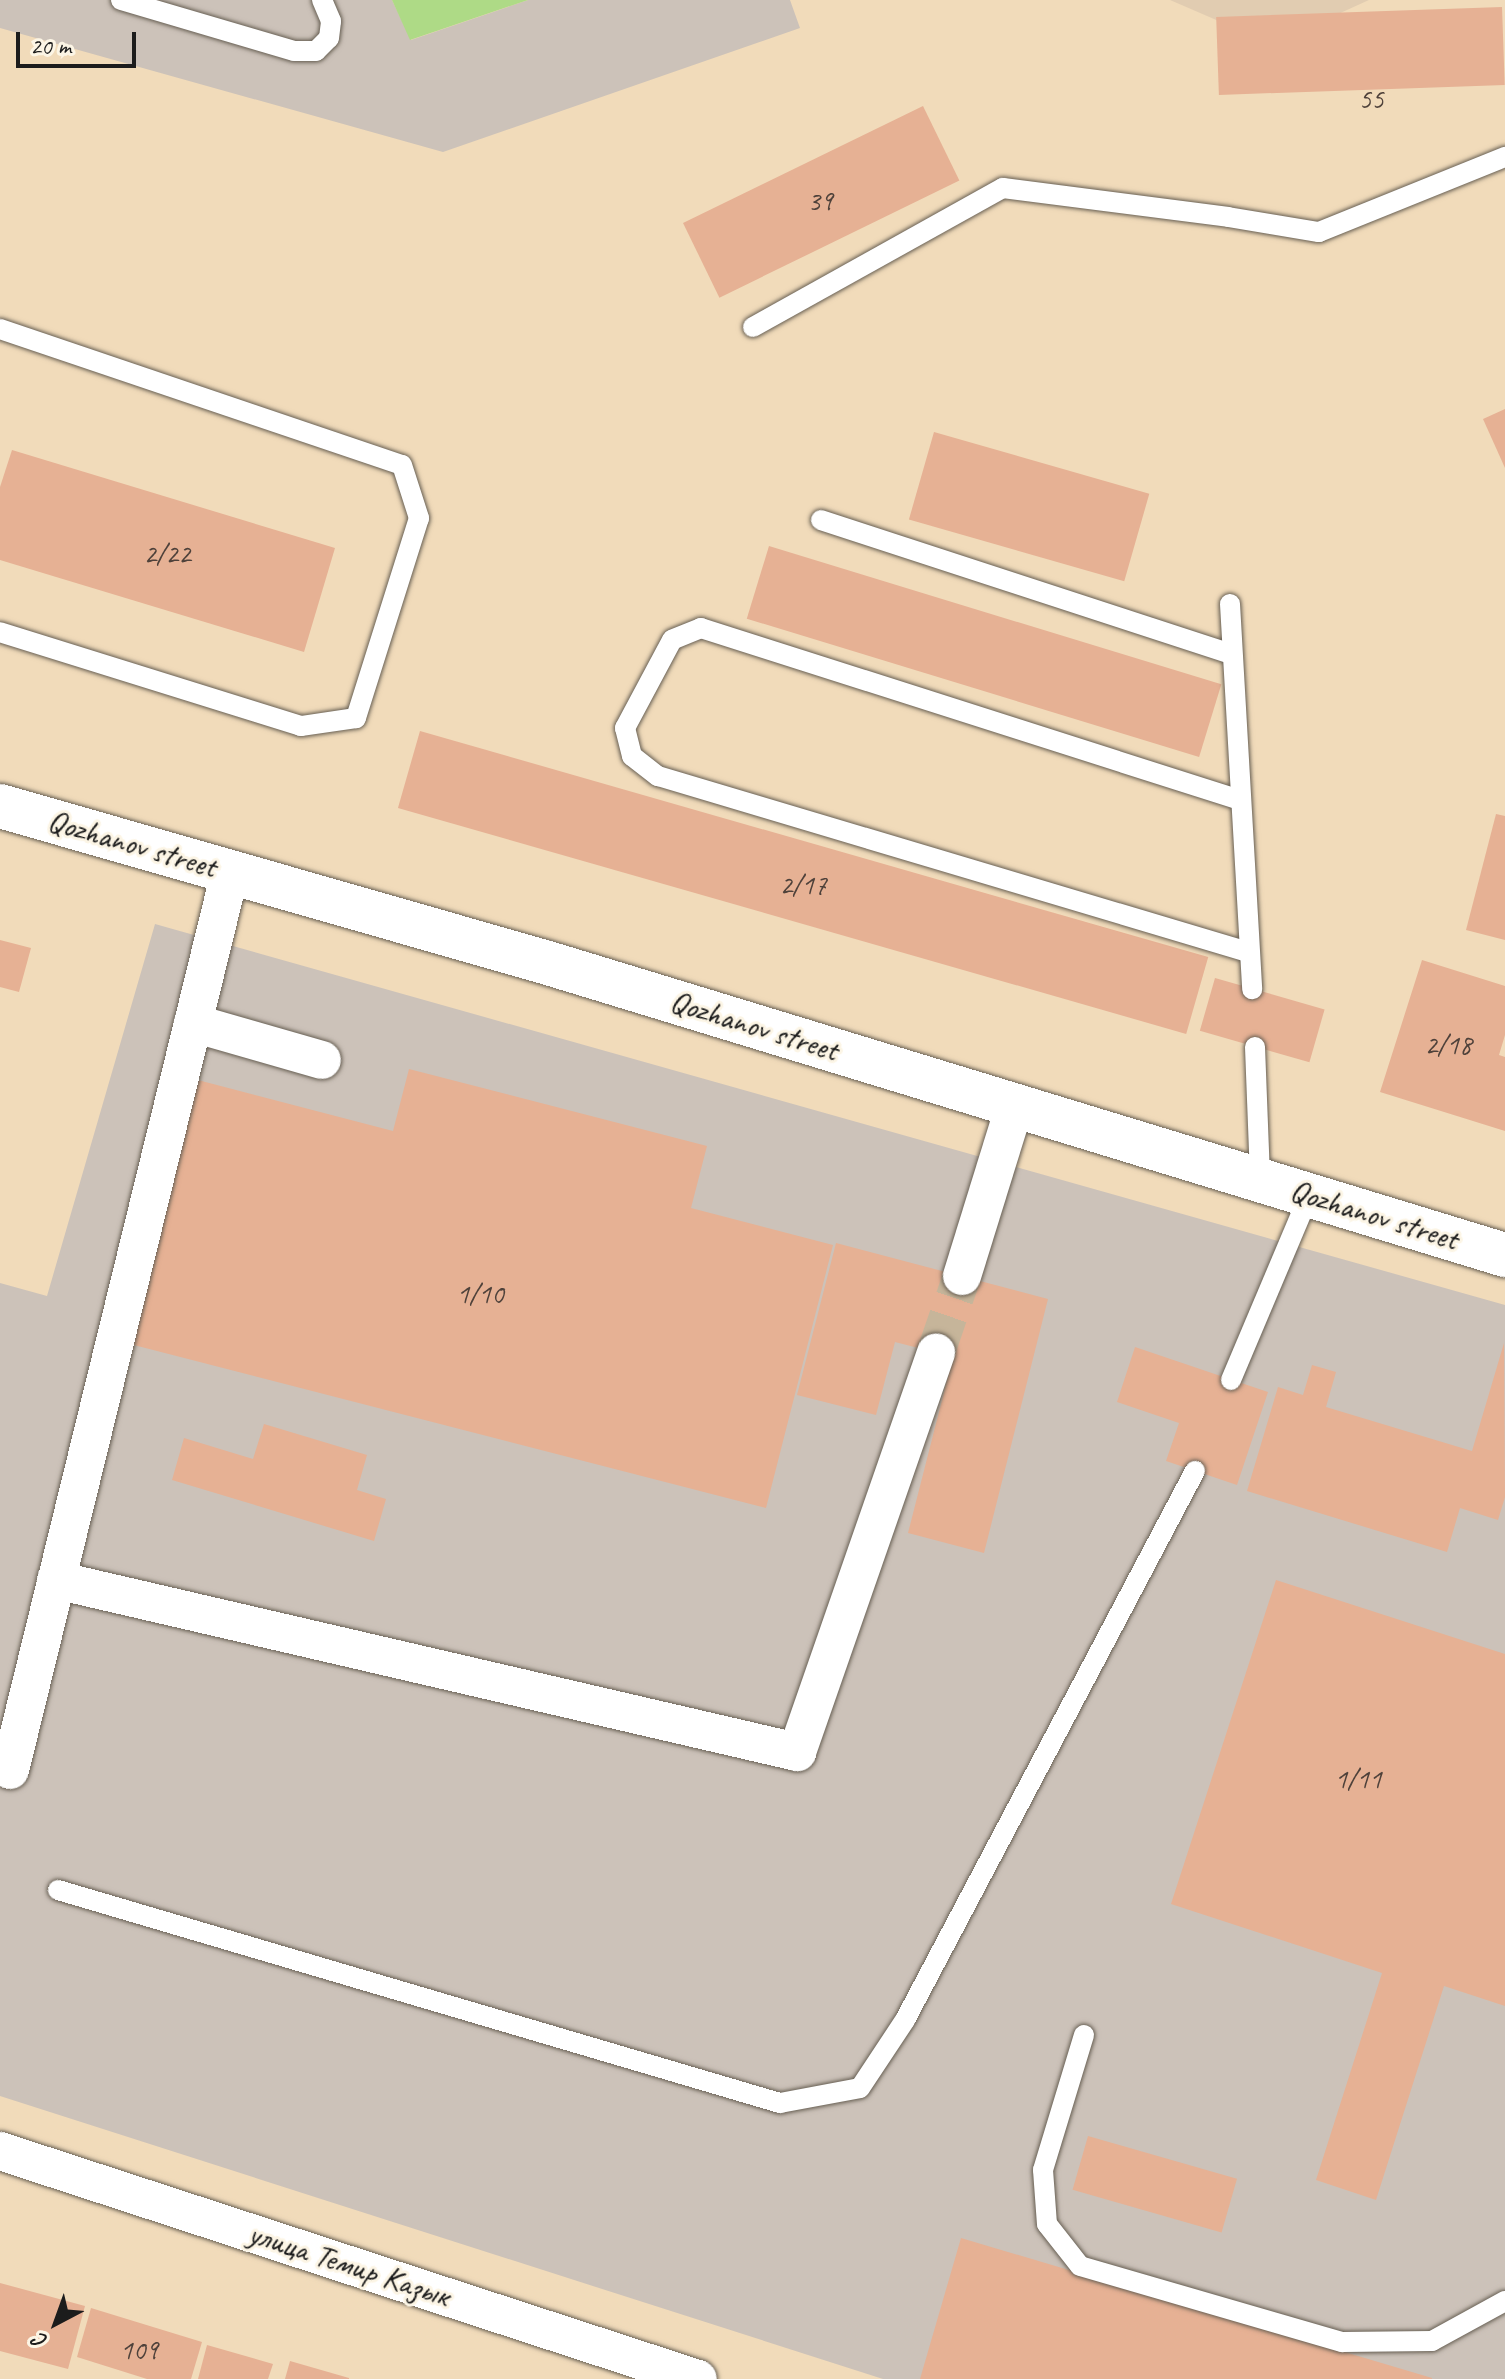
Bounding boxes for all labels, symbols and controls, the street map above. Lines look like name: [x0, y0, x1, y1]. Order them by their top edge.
scale bar: [20, 16, 140, 66]
text: 20 m: [30, 31, 71, 61]
house number: 55: [1358, 82, 1384, 116]
house number: 39: [807, 184, 833, 218]
house number: 2/22: [143, 537, 191, 571]
street label: Qozhanov street: [43, 802, 221, 886]
house number: 2/17: [779, 868, 827, 902]
street label: Qozhanov street: [666, 982, 842, 1070]
house number: 2/18: [1424, 1028, 1472, 1062]
street label: Qozhanov street: [1286, 1171, 1462, 1259]
house number: 1/10: [456, 1277, 504, 1311]
house number: 1/11: [1334, 1762, 1382, 1796]
street label: улица Темир Казык: [244, 2215, 454, 2315]
north arrow: [16, 2283, 96, 2363]
text: С: [27, 2327, 54, 2355]
house number: 109: [120, 2333, 158, 2367]

